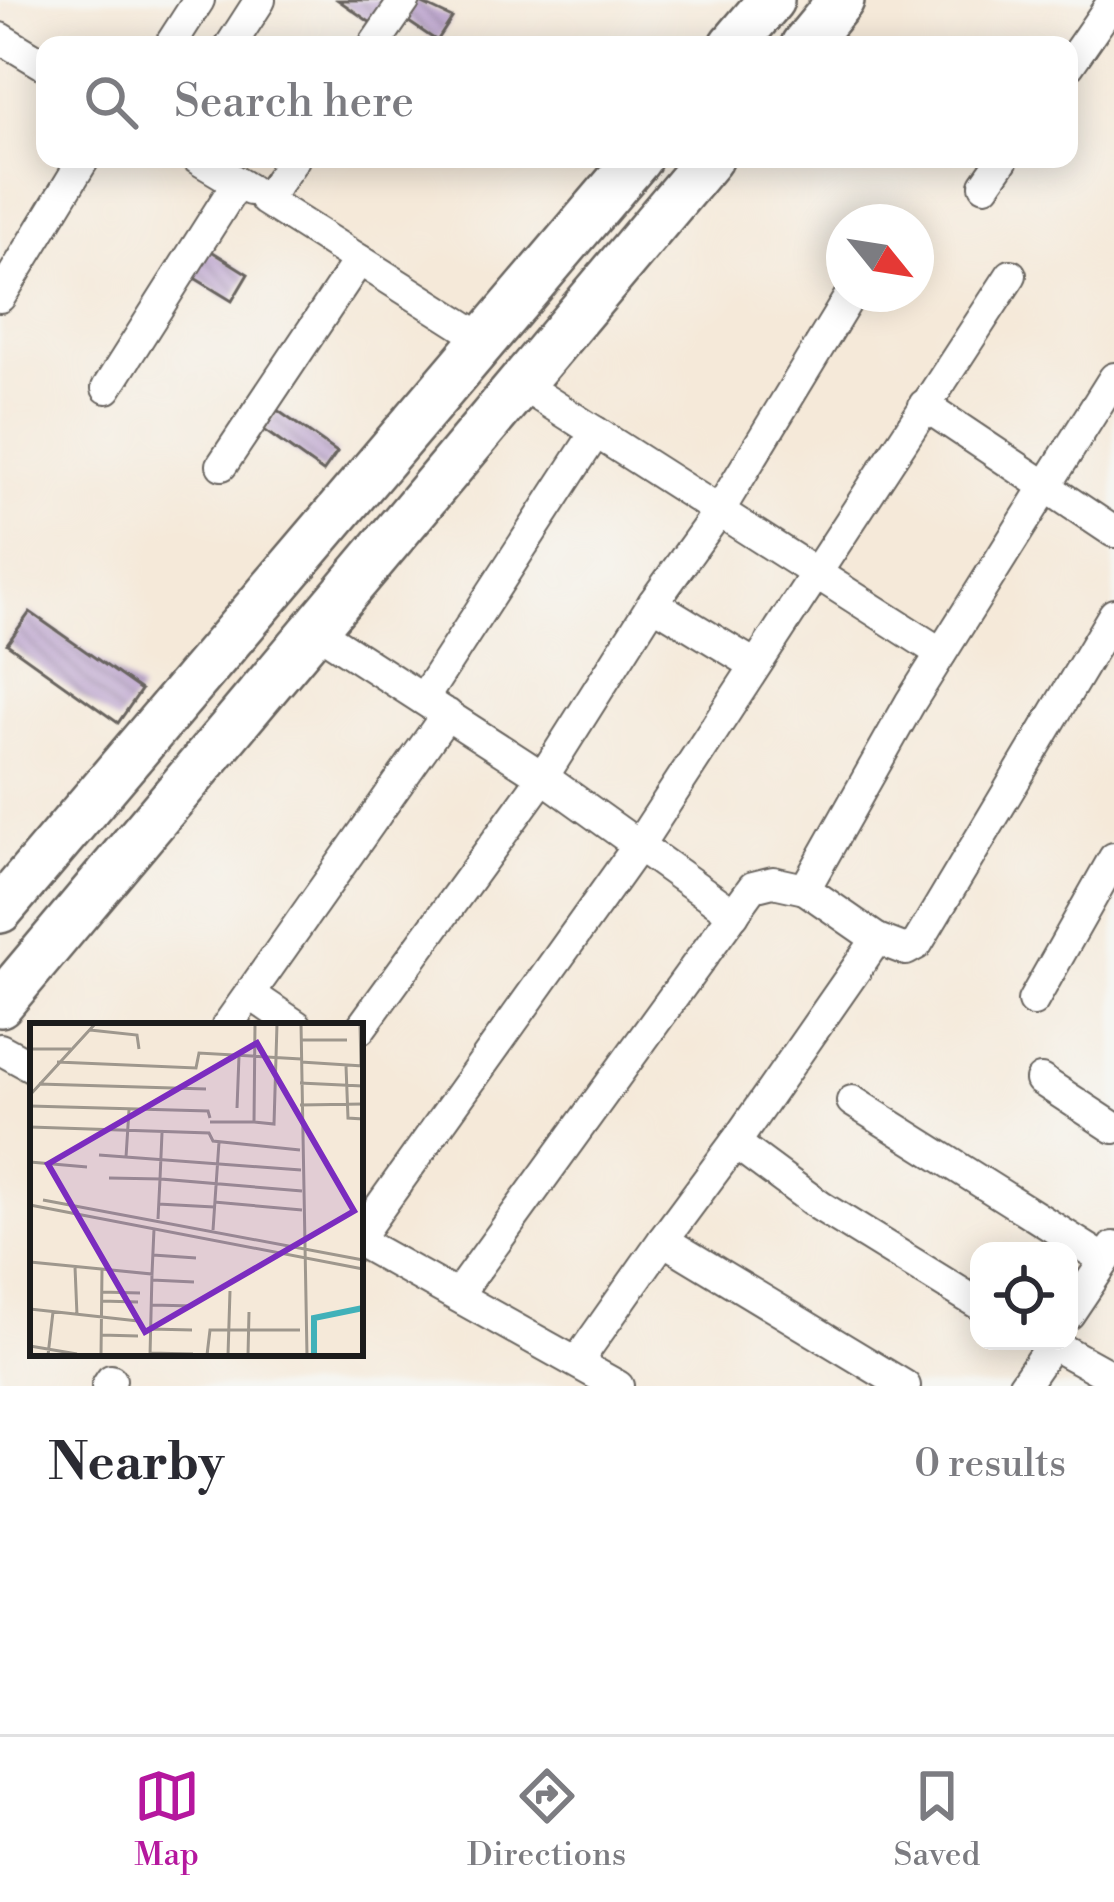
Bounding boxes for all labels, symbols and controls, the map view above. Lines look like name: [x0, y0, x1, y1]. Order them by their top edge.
search box: [36, 36, 1078, 168]
icon: search: [78, 69, 144, 135]
text: Search here: [174, 74, 414, 131]
north arrow: [826, 204, 934, 312]
inset map: [30, 1023, 363, 1356]
map controls: [970, 1242, 1078, 1350]
button: locate: [970, 1242, 1078, 1350]
text: Nearby: [48, 1432, 224, 1496]
text: 0 results: [914, 1440, 1066, 1489]
tab: Map: [134, 1763, 200, 1876]
tab: Directions: [467, 1763, 626, 1876]
tab: Saved: [894, 1763, 980, 1876]

